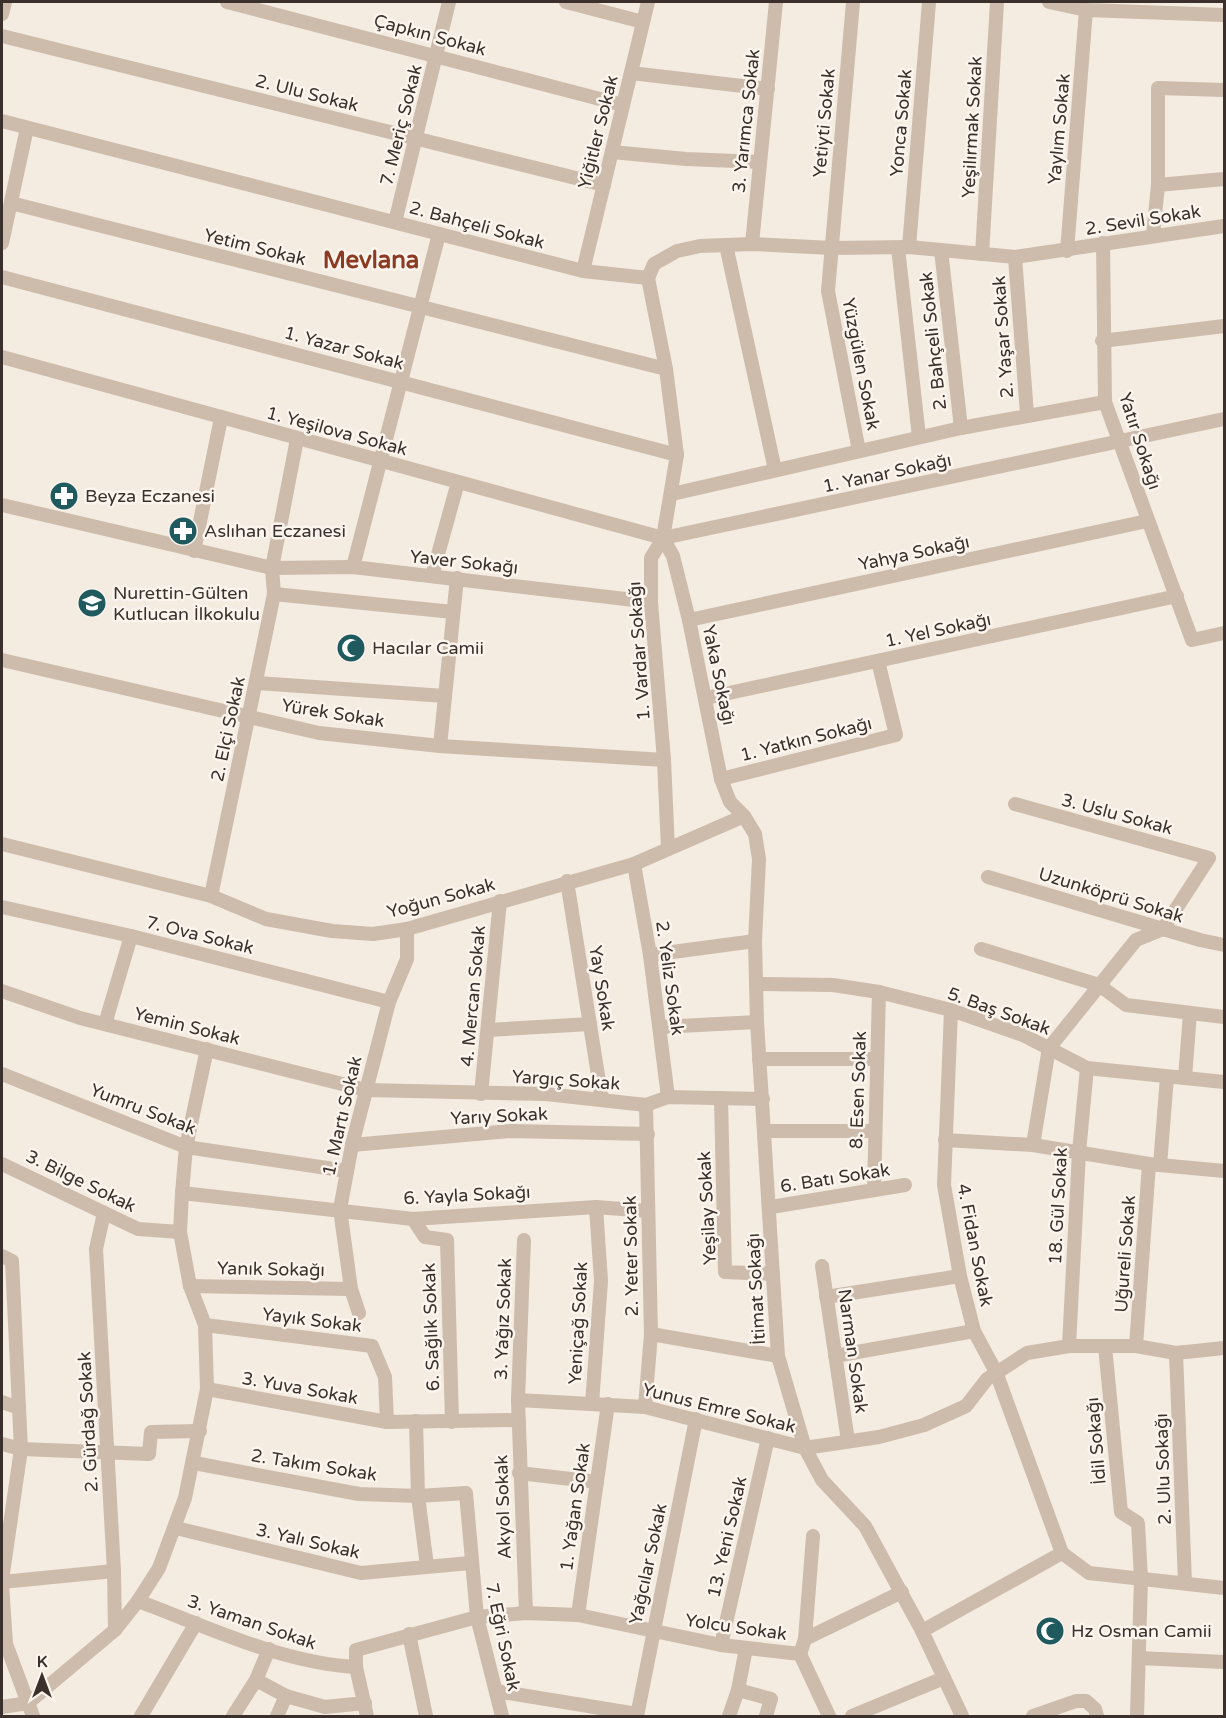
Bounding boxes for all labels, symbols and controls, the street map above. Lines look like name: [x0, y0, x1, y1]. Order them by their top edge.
street label: Çapkın Sokak: [371, 9, 489, 61]
street label: 3. Yarımca Sokak: [727, 48, 765, 194]
street label: Yeşilırmak Sokak: [957, 55, 987, 199]
street label: 7. Meriç Sokak: [375, 62, 427, 188]
street label: Yetiyti Sokak: [808, 67, 840, 178]
street label: Yonca Sokak: [885, 68, 917, 178]
street label: 2. Ulu Sokak: [253, 70, 361, 117]
street label: Yaylım Sokak: [1043, 72, 1075, 185]
street label: Yiğitler Sokak: [573, 73, 623, 191]
street label: 2. Bahçeli Sokak: [407, 196, 547, 254]
street label: 2. Sevil Sokak: [1084, 200, 1202, 240]
street label: Yetim Sokak: [202, 224, 309, 270]
district label: Mevlana: [323, 246, 419, 275]
street label: 2. Bahçeli Sokak: [915, 270, 951, 411]
street label: 2. Yaşar Sokak: [988, 275, 1018, 399]
street label: Yüzgülen Sokak: [837, 296, 885, 432]
street label: 1. Yazar Sokak: [282, 321, 406, 375]
street label: Yatır Sokağı: [1114, 390, 1166, 492]
street label: 1. Yeşilova Sokak: [264, 402, 410, 460]
street label: 1. Yanar Sokağı: [821, 449, 953, 497]
pharmacy icon: Beyza Eczanesi: [48, 480, 80, 512]
place label: Beyza Eczanesi: [85, 485, 215, 507]
pharmacy icon: Aslıhan Eczanesi: [167, 515, 199, 547]
place label: Aslıhan Eczanesi: [204, 520, 346, 542]
street label: Yahya Sokağı: [856, 530, 972, 576]
street label: Yaver Sokağı: [409, 545, 519, 579]
street label: 1. Vardar Sokağı: [623, 581, 655, 721]
place label: Nurettin-Gülten Kutlucan İlkokulu: [113, 582, 260, 625]
school or university icon: Nurettin-Gülten Kutlucan İlkokulu: [76, 587, 108, 619]
street label: 1. Yel Sokağı: [883, 608, 993, 652]
street label: Yaka Sokağı: [698, 623, 740, 727]
mosque icon: Hacılar Camii: [335, 632, 367, 664]
place label: Hacılar Camii: [372, 637, 484, 659]
street label: 2. Elçi Sokak: [206, 674, 250, 784]
street label: Yürek Sokak: [280, 694, 386, 732]
street label: 1. Yatkın Sokağı: [738, 712, 874, 766]
street label: 3. Uslu Sokak: [1059, 789, 1175, 839]
street label: Uzunköprü Sokak: [1036, 862, 1186, 928]
street label: Yoğun Sokak: [385, 873, 497, 923]
street label: 7. Ova Sokak: [144, 911, 256, 959]
street label: 2. Yeliz Sokak: [651, 919, 689, 1037]
street label: 4. Mercan Sokak: [456, 924, 490, 1067]
street label: Yay Sokak: [584, 944, 620, 1032]
street label: 5. Baş Sokak: [945, 982, 1054, 1040]
street label: Yemin Sokak: [132, 1002, 243, 1050]
street label: 8. Esen Sokak: [845, 1030, 871, 1149]
street label: 1. Martı Sokak: [317, 1054, 367, 1178]
street label: Yargıç Sokak: [511, 1065, 621, 1095]
street label: Yumru Sokak: [87, 1079, 199, 1139]
street label: Yarıy Sokak: [450, 1102, 548, 1130]
street label: 3. Bilge Sokak: [22, 1145, 140, 1217]
street label: 18. Gül Sokak: [1044, 1147, 1072, 1265]
street label: Yeşilay Sokak: [693, 1150, 721, 1265]
street label: 6. Batı Sokak: [779, 1158, 892, 1198]
street label: 6. Yayla Sokağı: [403, 1181, 531, 1209]
street label: 4. Fidan Sokak: [952, 1182, 998, 1308]
street label: Uğureli Sokak: [1110, 1194, 1140, 1313]
street label: 2. Yeter Sokak: [619, 1195, 643, 1317]
street label: İtimat Sokağı: [742, 1233, 770, 1345]
street label: Yanık Sokağı: [217, 1257, 325, 1281]
street label: 3. Yağız Sokak: [490, 1258, 516, 1380]
street label: Yeniçağ Sokak: [564, 1261, 592, 1385]
street label: 6. Sağlık Sokak: [418, 1262, 444, 1391]
street label: Narman Sokak: [833, 1287, 873, 1415]
street label: Yayık Sokak: [261, 1303, 363, 1337]
street label: 2. Gürdağ Sokak: [73, 1351, 103, 1493]
street label: 3. Yuva Sokak: [240, 1367, 360, 1409]
street label: Yunus Emre Sokak: [640, 1378, 798, 1438]
street label: İdil Sokağı: [1081, 1396, 1111, 1486]
street label: 2. Ulu Sokağı: [1150, 1413, 1176, 1525]
street label: 1. Yağan Sokak: [555, 1441, 595, 1573]
street label: 2. Takım Sokak: [249, 1444, 379, 1486]
street label: Akyol Sokak: [490, 1454, 516, 1560]
street label: 13. Yeni Sokak: [702, 1474, 752, 1600]
street label: Yağcılar Sokak: [624, 1501, 672, 1627]
street label: 3. Yalı Sokak: [254, 1518, 362, 1564]
street label: 7. Eğri Sokak: [481, 1581, 525, 1693]
street label: 3. Yaman Sokak: [185, 1590, 319, 1654]
street label: Yolcu Sokak: [684, 1609, 788, 1645]
mosque icon: Hz Osman Camii: [1034, 1615, 1066, 1647]
place label: Hz Osman Camii: [1071, 1620, 1212, 1642]
north arrow: [12, 1646, 72, 1706]
text: K: [37, 1652, 48, 1672]

